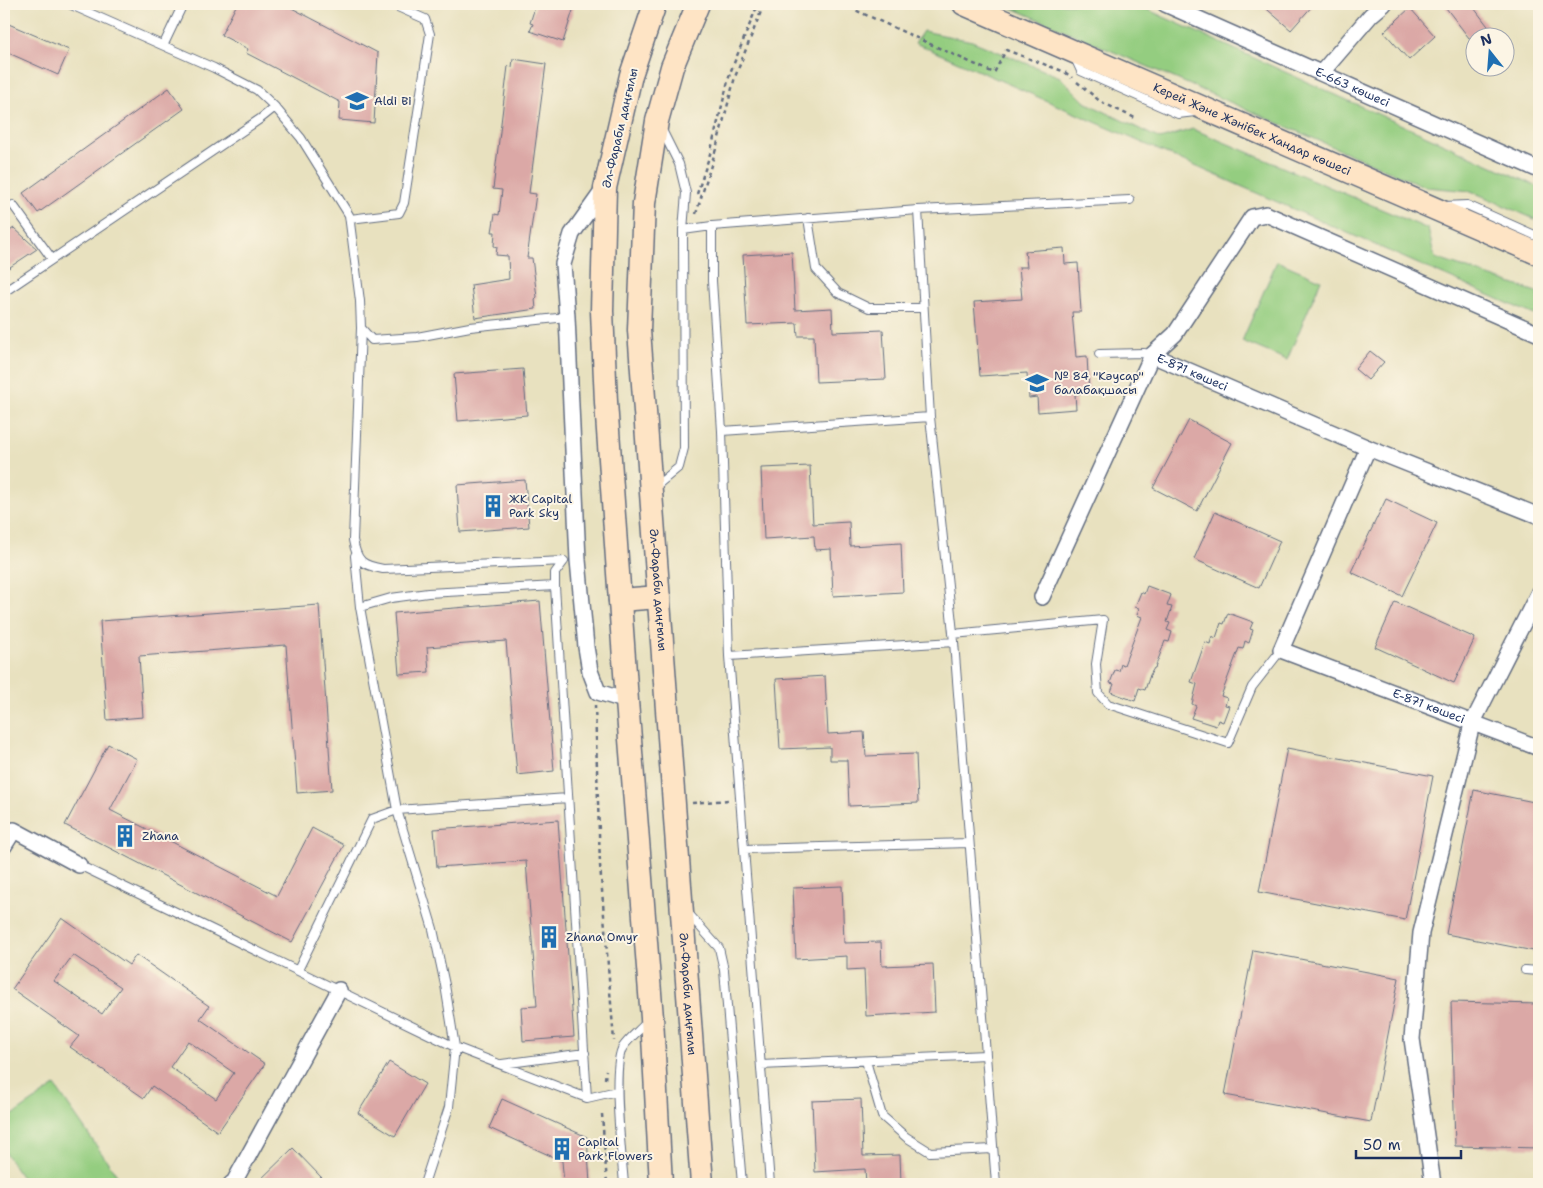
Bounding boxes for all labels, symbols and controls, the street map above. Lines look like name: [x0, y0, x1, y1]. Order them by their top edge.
north arrow: [1466, 28, 1516, 78]
text: N: [1478, 29, 1494, 50]
street label: Е-663 көшесі: [1313, 64, 1392, 111]
street label: Әл-Фараби даңғылы: [598, 66, 642, 190]
street label: Керей Және Жәнібек Хандар көшесі: [1151, 79, 1353, 179]
school or university icon: Aldi Bi: [344, 88, 370, 114]
place label: Aldi Bi: [374, 93, 412, 109]
street label: Е-871 көшесі: [1154, 350, 1231, 395]
place label: № 84 "Кәусар" балабақшасы: [1054, 368, 1144, 398]
school or university icon: № 84 "Кәусар" балабақшасы: [1024, 370, 1050, 396]
place label: ЖК Capital Park Sky: [509, 491, 573, 521]
building icon: ЖК Capital Park Sky: [480, 493, 506, 519]
street label: Әл-Фараби даңғылы: [646, 528, 671, 652]
street label: Е-871 көшесі: [1390, 685, 1467, 727]
building icon: Zhana: [112, 823, 138, 849]
place label: Zhana: [142, 828, 179, 844]
building icon: Zhana Omyr: [536, 924, 562, 950]
place label: Zhana Omyr: [566, 929, 638, 945]
street label: Әл-Фараби даңғылы: [675, 932, 700, 1056]
scale bar: [1356, 1128, 1460, 1160]
place label: Capital Park Flowers: [578, 1134, 653, 1164]
text: 50 m: [1363, 1135, 1401, 1155]
building icon: Capital Park Flowers: [549, 1136, 575, 1162]

